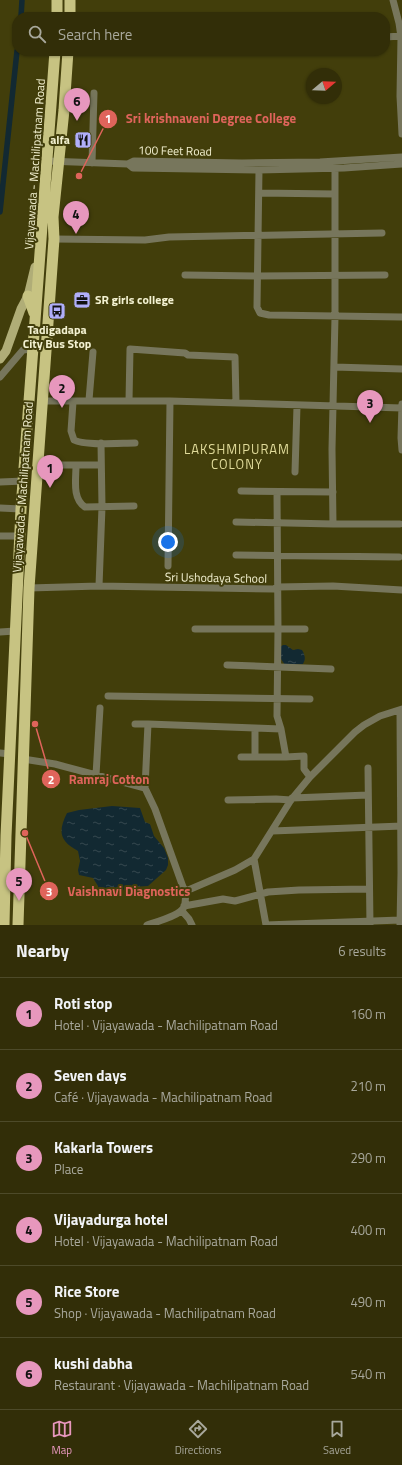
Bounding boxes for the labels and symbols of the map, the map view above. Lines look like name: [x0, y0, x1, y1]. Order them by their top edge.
north arrow: [306, 68, 342, 104]
street label: Vijayawada - Machilipatnam Road: [19, 78, 50, 250]
pin: 6: [64, 88, 90, 121]
callout: Sri krishnaveni Degree College: [98, 106, 304, 131]
text: Sri krishnaveni Degree College: [126, 108, 297, 128]
text: 1: [105, 109, 111, 128]
place label: alfa: [50, 130, 70, 149]
restaurant icon: alfa: [73, 130, 93, 150]
street label: 100 Feet Road: [138, 140, 212, 161]
pin: 4: [63, 201, 89, 234]
office icon: SR girls college: [72, 290, 92, 310]
place label: SR girls college: [95, 290, 174, 309]
bus stop icon: Tadigadapa City Bus Stop: [47, 301, 67, 321]
place label: Tadigadapa City Bus Stop: [23, 320, 92, 353]
pin: 2: [49, 375, 75, 408]
pin: 3: [357, 390, 383, 423]
street label: Vijayawada - Machilipatnam Road: [7, 401, 38, 573]
district label: LAKSHMIPURAM COLONY: [184, 439, 290, 474]
pin: 1: [37, 455, 63, 488]
your location: [158, 532, 178, 552]
street label: Sri Ushodaya School: [165, 567, 267, 588]
callout: Ramraj Cotton: [41, 767, 158, 792]
text: Ramraj Cotton: [69, 769, 149, 789]
text: 2: [48, 770, 54, 789]
pin: 5: [6, 868, 32, 901]
callout: Vaishnavi Diagnostics: [39, 879, 198, 904]
text: Vaishnavi Diagnostics: [68, 881, 190, 901]
text: 3: [46, 882, 52, 901]

